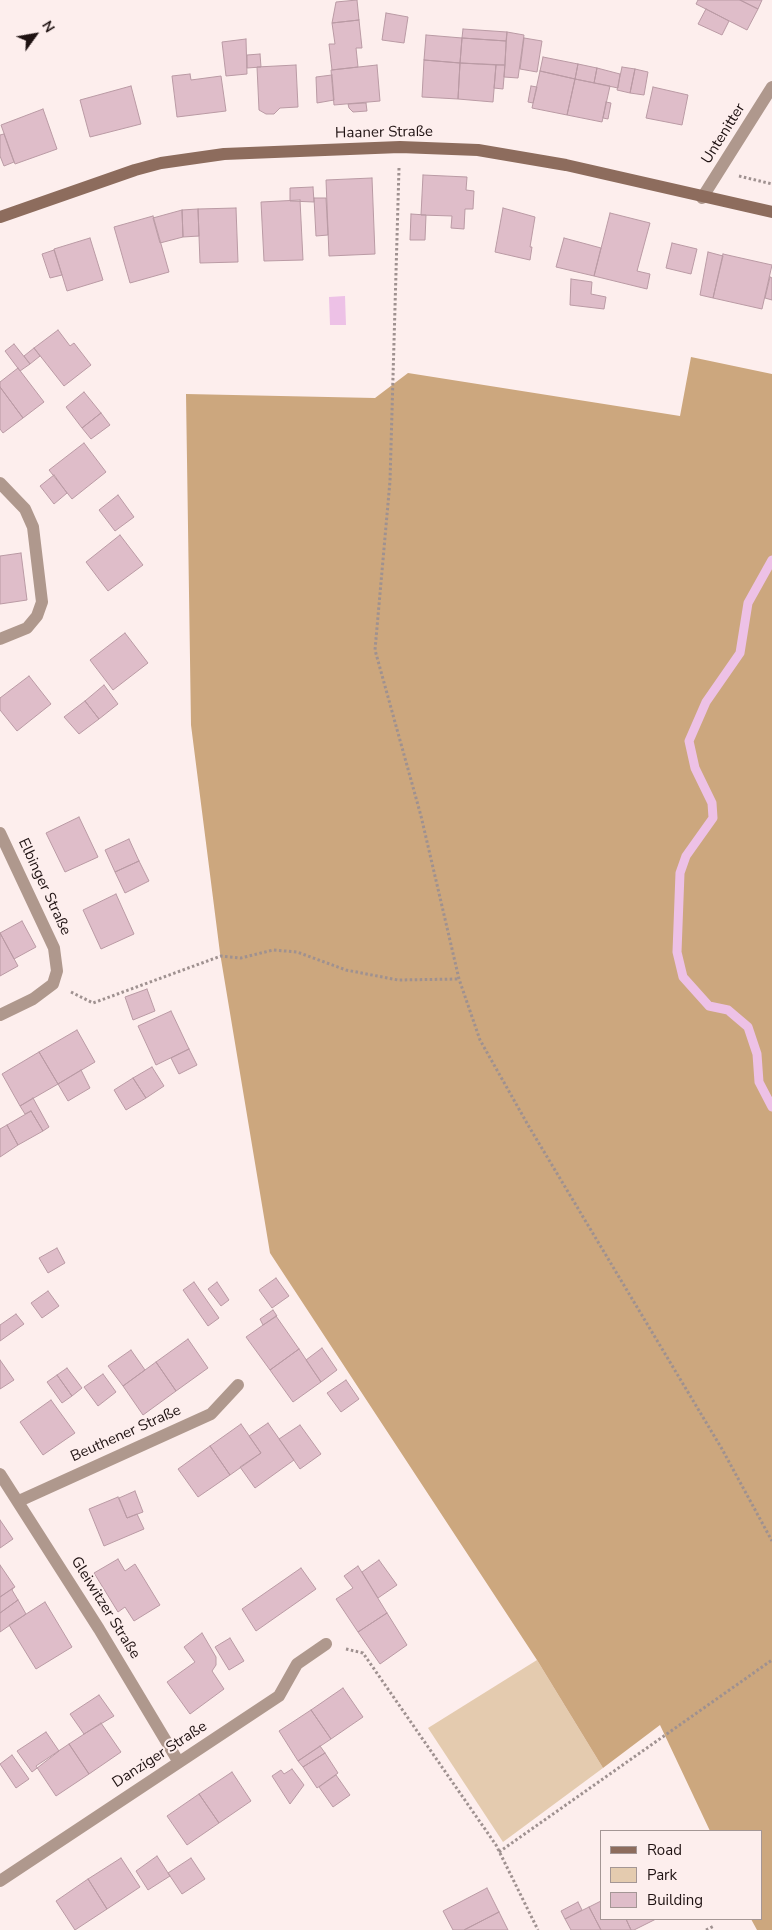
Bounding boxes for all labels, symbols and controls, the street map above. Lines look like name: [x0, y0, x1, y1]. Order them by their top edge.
north arrow: [10, 10, 60, 60]
text: N: [37, 17, 59, 36]
street label: Untenitter: [698, 100, 750, 168]
street label: Haaner Straße: [335, 123, 433, 143]
street label: Elbinger Straße: [14, 836, 74, 938]
street label: Beuthener Straße: [68, 1402, 184, 1466]
street label: Gleiwitzer Straße: [66, 1554, 144, 1662]
street label: Danziger Straße: [109, 1718, 211, 1792]
legend: [600, 1830, 762, 1920]
text: Road: [647, 1840, 682, 1860]
text: Park: [647, 1865, 677, 1885]
text: Building: [647, 1890, 703, 1910]

